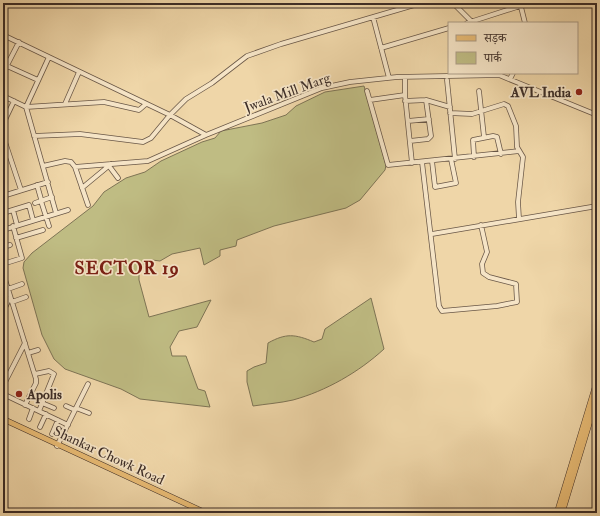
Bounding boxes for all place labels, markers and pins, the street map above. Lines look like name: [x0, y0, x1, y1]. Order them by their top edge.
place label: AVL India: [510, 84, 572, 101]
marker: AVL India: [574, 87, 584, 97]
place label: Apolis: [26, 386, 62, 404]
marker: Apolis: [14, 389, 24, 399]

